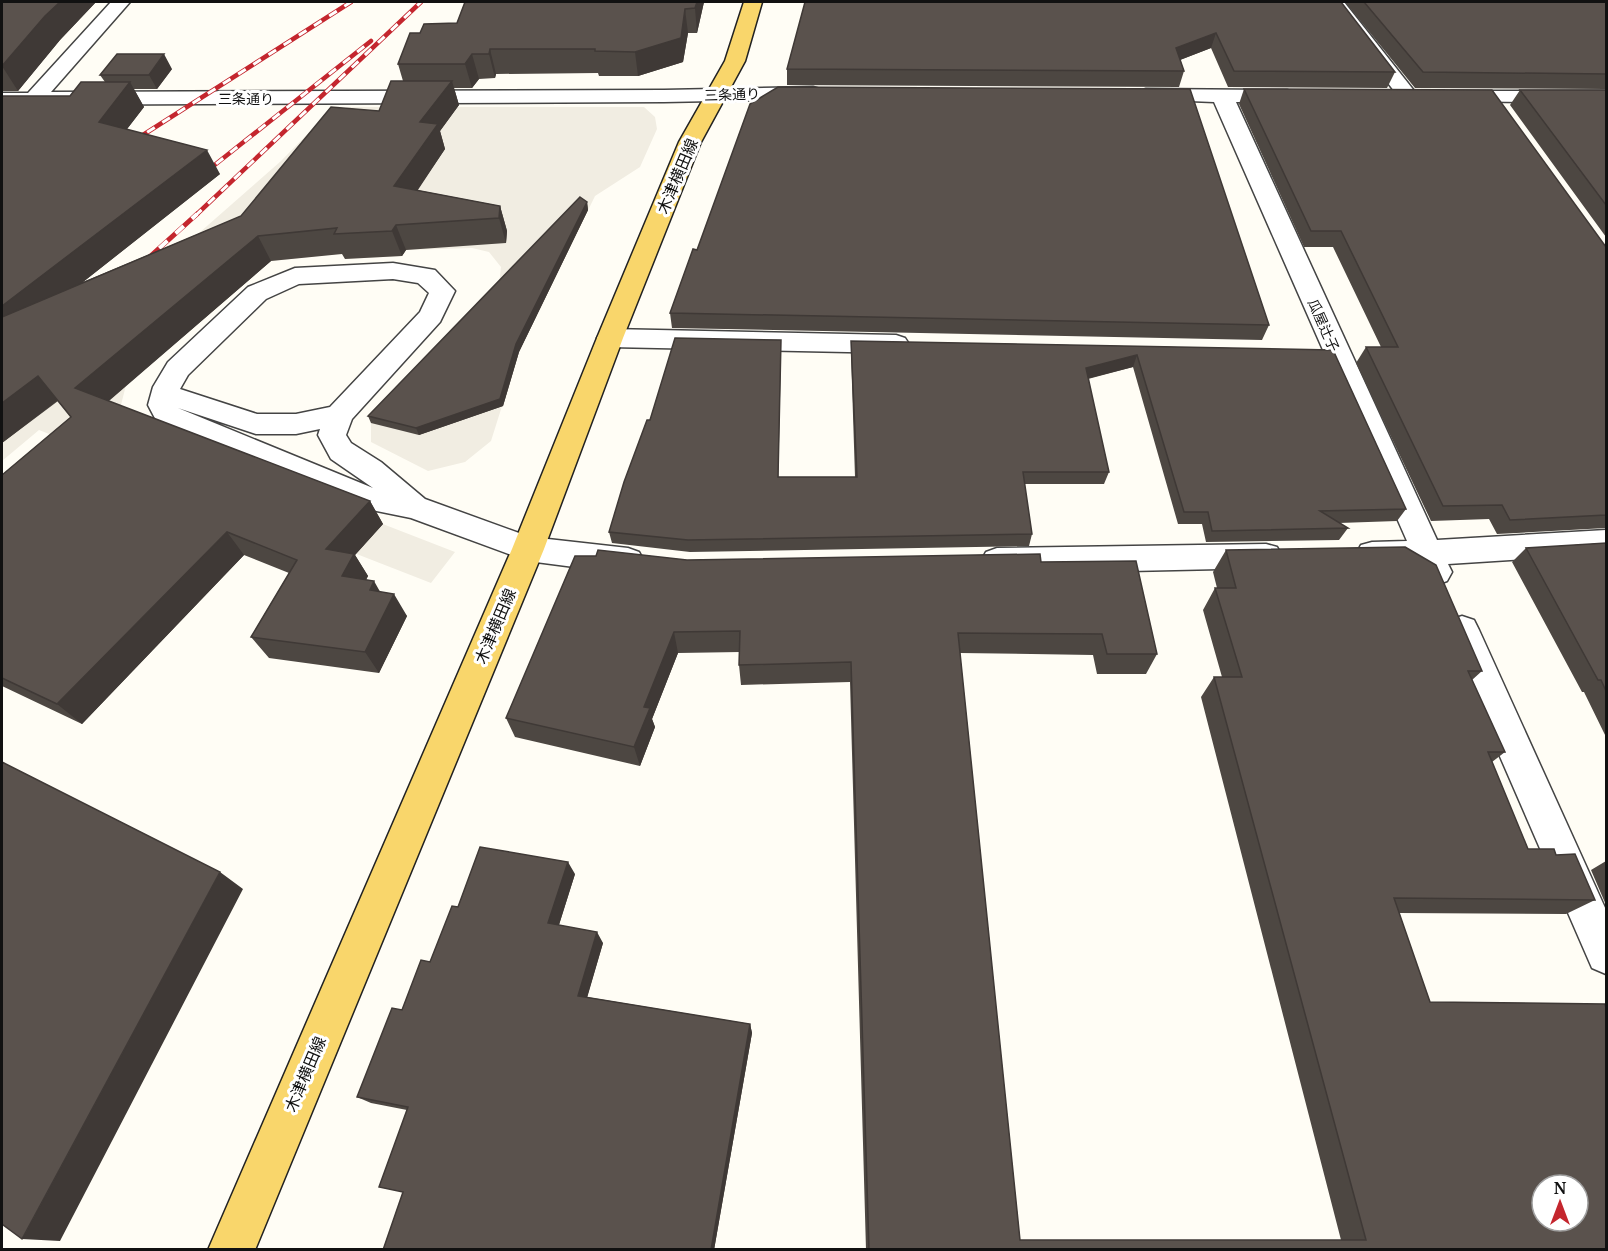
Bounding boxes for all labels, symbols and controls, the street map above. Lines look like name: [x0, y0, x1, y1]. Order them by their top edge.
street label: 三条通り: [704, 84, 760, 104]
street label: 三条通り: [218, 89, 274, 108]
street label: 木津横田線: [651, 135, 703, 217]
street label: 瓜屋辻子: [1304, 296, 1344, 354]
street label: 木津横田線: [469, 585, 521, 667]
street label: 木津横田線: [279, 1033, 331, 1115]
north arrow: [1530, 1173, 1590, 1233]
text: N: [1554, 1177, 1567, 1199]

